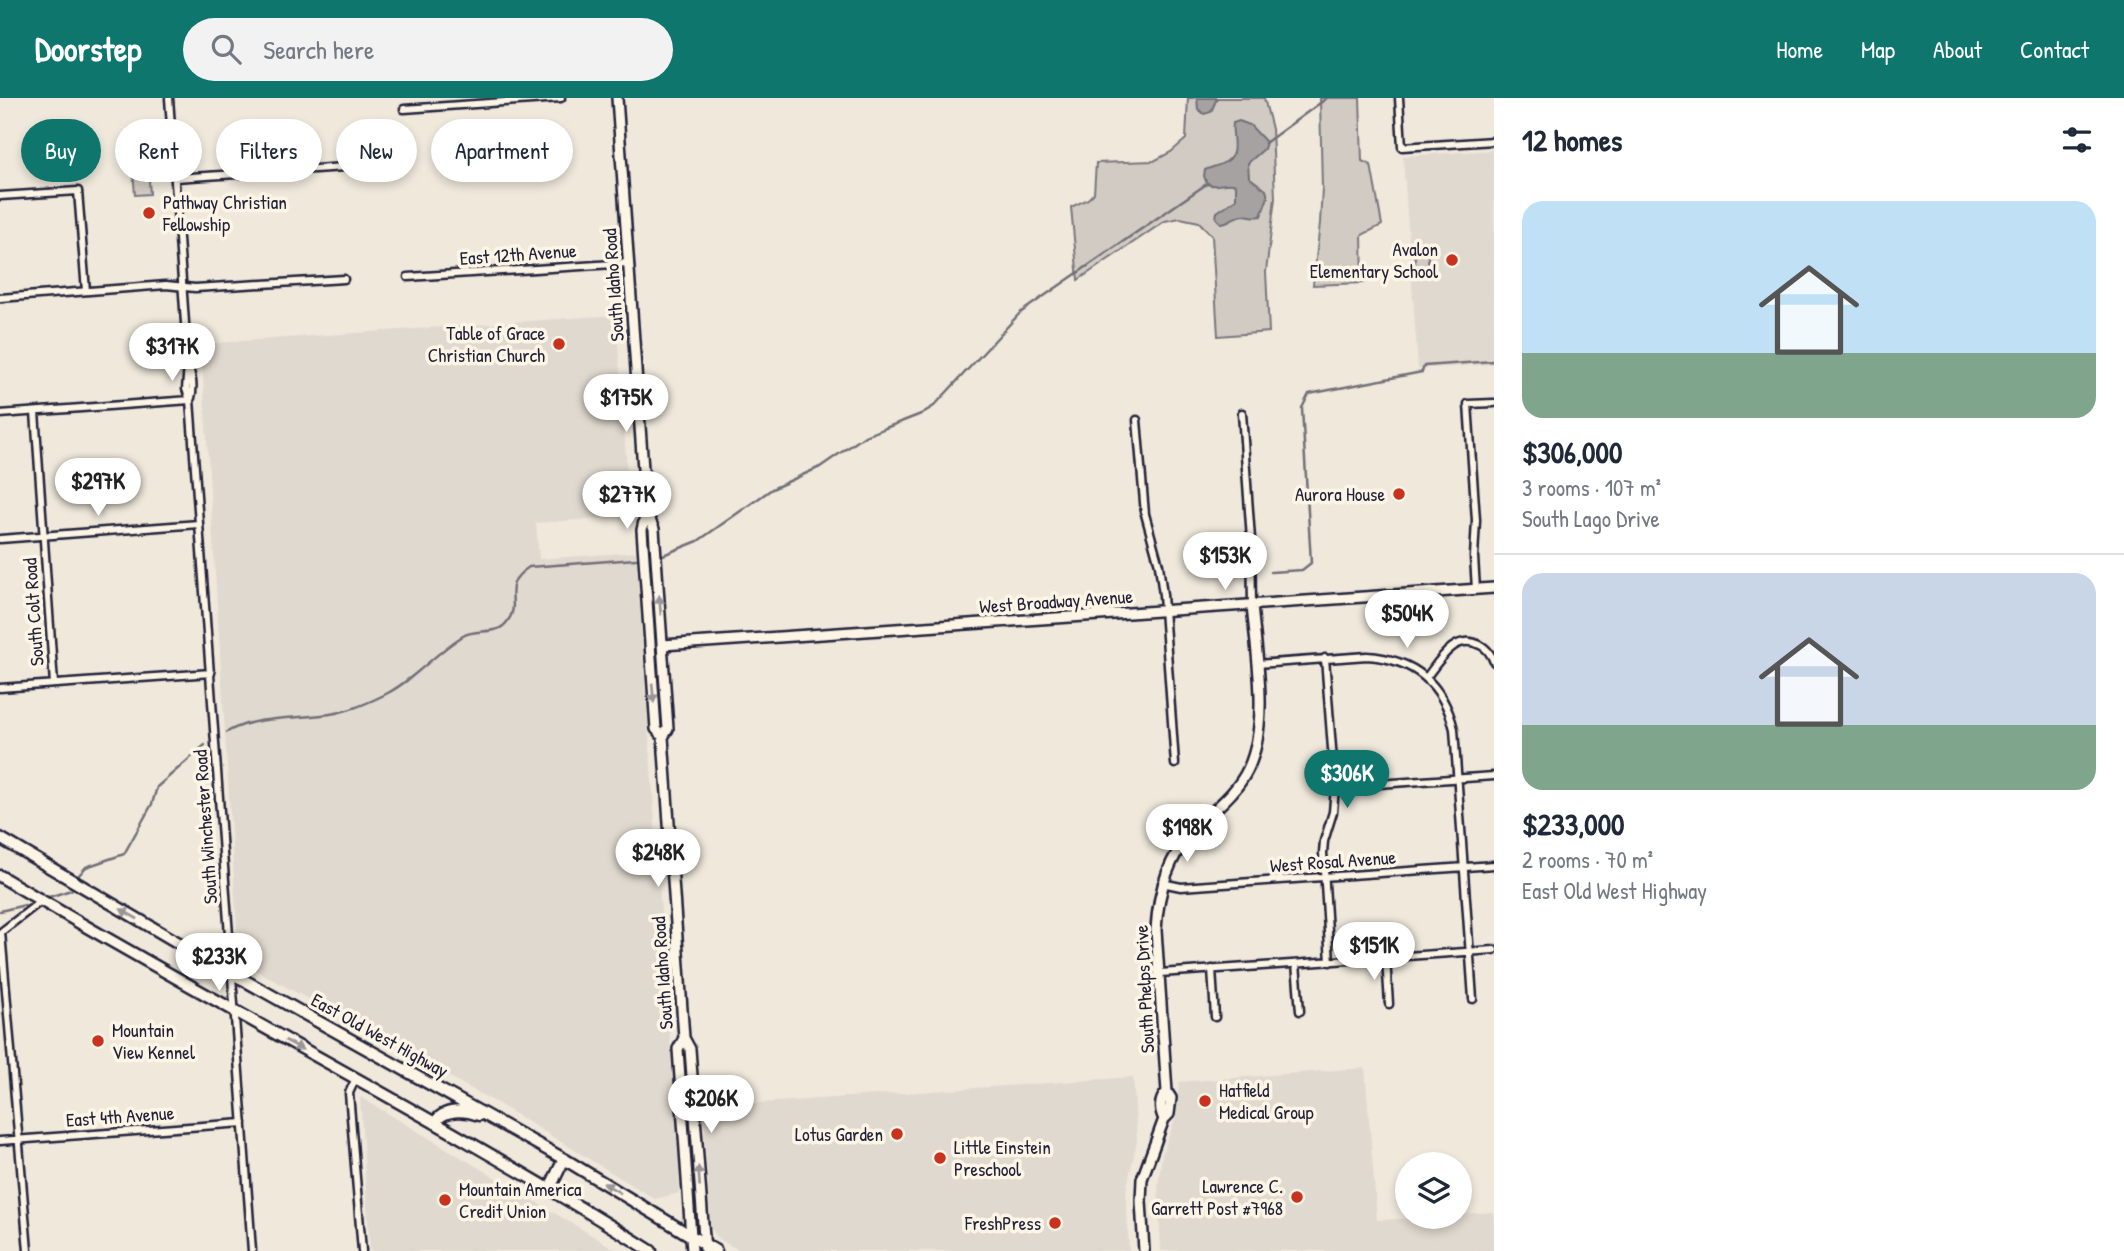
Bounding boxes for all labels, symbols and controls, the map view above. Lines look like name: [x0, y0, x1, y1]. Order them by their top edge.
search box: [183, 18, 673, 81]
text: Doorstep: [35, 27, 141, 71]
icon: search: [207, 30, 245, 68]
text: Search here: [263, 32, 374, 67]
text: Home: [1776, 33, 1823, 65]
text: Map: [1861, 33, 1895, 65]
text: About: [1933, 33, 1982, 65]
text: Contact: [2020, 33, 2089, 65]
chip: Buy: [21, 119, 101, 182]
chip: Rent: [115, 119, 202, 182]
chip: Filters: [216, 119, 322, 182]
chip: New: [336, 119, 417, 182]
chip: Apartment: [431, 119, 573, 182]
text: 12 homes: [1522, 120, 1622, 160]
icon: filters: [2058, 121, 2096, 159]
place label: Pathway Christian Fellowship: [162, 189, 287, 237]
marker: Pathway Christian Fellowship: [141, 205, 157, 221]
street label: South Idaho Road: [596, 227, 630, 342]
place label: Avalon Elementary School: [1310, 236, 1439, 284]
street label: East 12th Avenue: [459, 237, 578, 271]
icon: home: [1746, 247, 1872, 373]
marker: Avalon Elementary School: [1444, 252, 1460, 268]
place label: Table of Grace Christian Church: [428, 320, 545, 368]
pin: $317K: [123, 324, 221, 383]
text: $317K: [145, 330, 199, 361]
marker: Table of Grace Christian Church: [551, 336, 567, 352]
pin: $175K: [577, 374, 675, 434]
text: $175K: [599, 381, 653, 412]
text: $306,000: [1522, 432, 1622, 472]
pin: $297K: [49, 458, 147, 518]
text: $297K: [71, 465, 125, 496]
pin: $277K: [578, 472, 676, 531]
text: 3 rooms · 107 m²: [1522, 472, 1661, 503]
text: $277K: [598, 478, 656, 509]
place label: Aurora House: [1295, 481, 1385, 507]
marker: Aurora House: [1391, 486, 1407, 502]
text: South Lago Drive: [1522, 503, 1660, 534]
pin: $153K: [1176, 532, 1274, 592]
text: $153K: [1199, 539, 1251, 570]
street label: South Colt Road: [16, 557, 50, 667]
street label: West Broadway Avenue: [978, 583, 1134, 619]
pin: $504K: [1358, 590, 1456, 650]
one-way arrow: [654, 594, 665, 616]
text: $504K: [1381, 597, 1433, 628]
icon: home: [1746, 619, 1872, 745]
one-way arrow: [648, 682, 659, 704]
street label: South Winchester Road: [187, 748, 223, 905]
pin: $306K: [1298, 750, 1396, 810]
text: $306K: [1320, 757, 1374, 788]
pin: $198K: [1138, 804, 1236, 864]
text: $233,000: [1522, 804, 1625, 844]
text: $198K: [1162, 811, 1212, 842]
pin: $248K: [609, 830, 707, 889]
text: $248K: [631, 836, 685, 867]
street label: West Rosal Avenue: [1269, 844, 1397, 878]
text: 2 rooms · 70 m²: [1522, 844, 1653, 875]
text: East Old West Highway: [1522, 875, 1707, 906]
one-way arrow: [120, 908, 139, 920]
street label: South Idaho Road: [645, 915, 679, 1030]
pin: $151K: [1325, 922, 1423, 982]
street label: South Phelps Drive: [1128, 924, 1160, 1054]
text: $151K: [1349, 929, 1399, 960]
pin: $233K: [170, 934, 268, 993]
text: $233K: [191, 940, 247, 971]
street label: East Old West Highway: [307, 987, 453, 1083]
place label: Mountain View Kennel: [112, 1017, 196, 1065]
marker: Mountain View Kennel: [90, 1033, 106, 1049]
one-way arrow: [284, 1039, 304, 1050]
pin: $206K: [662, 1076, 760, 1135]
place label: Hatfield Medical Group: [1219, 1077, 1314, 1125]
text: $206K: [684, 1082, 738, 1113]
marker: Hatfield Medical Group: [1197, 1093, 1213, 1109]
street label: East 4th Avenue: [65, 1099, 175, 1133]
place label: Lotus Garden: [795, 1121, 883, 1147]
marker: Lotus Garden: [889, 1126, 905, 1142]
place label: Little Einstein Preschool: [954, 1134, 1051, 1182]
marker: Little Einstein Preschool: [932, 1150, 948, 1166]
map controls: [1395, 1152, 1472, 1229]
button: layers: [1395, 1152, 1472, 1229]
one-way arrow: [693, 1165, 704, 1187]
place label: Lawrence C. Garrett Post #7968: [1151, 1173, 1283, 1221]
place label: Mountain America Credit Union: [459, 1176, 582, 1224]
one-way arrow: [603, 1182, 622, 1195]
marker: Lawrence C. Garrett Post #7968: [1289, 1189, 1305, 1205]
marker: Mountain America Credit Union: [437, 1192, 453, 1208]
place label: FreshPress: [964, 1210, 1041, 1236]
marker: FreshPress: [1047, 1215, 1063, 1231]

